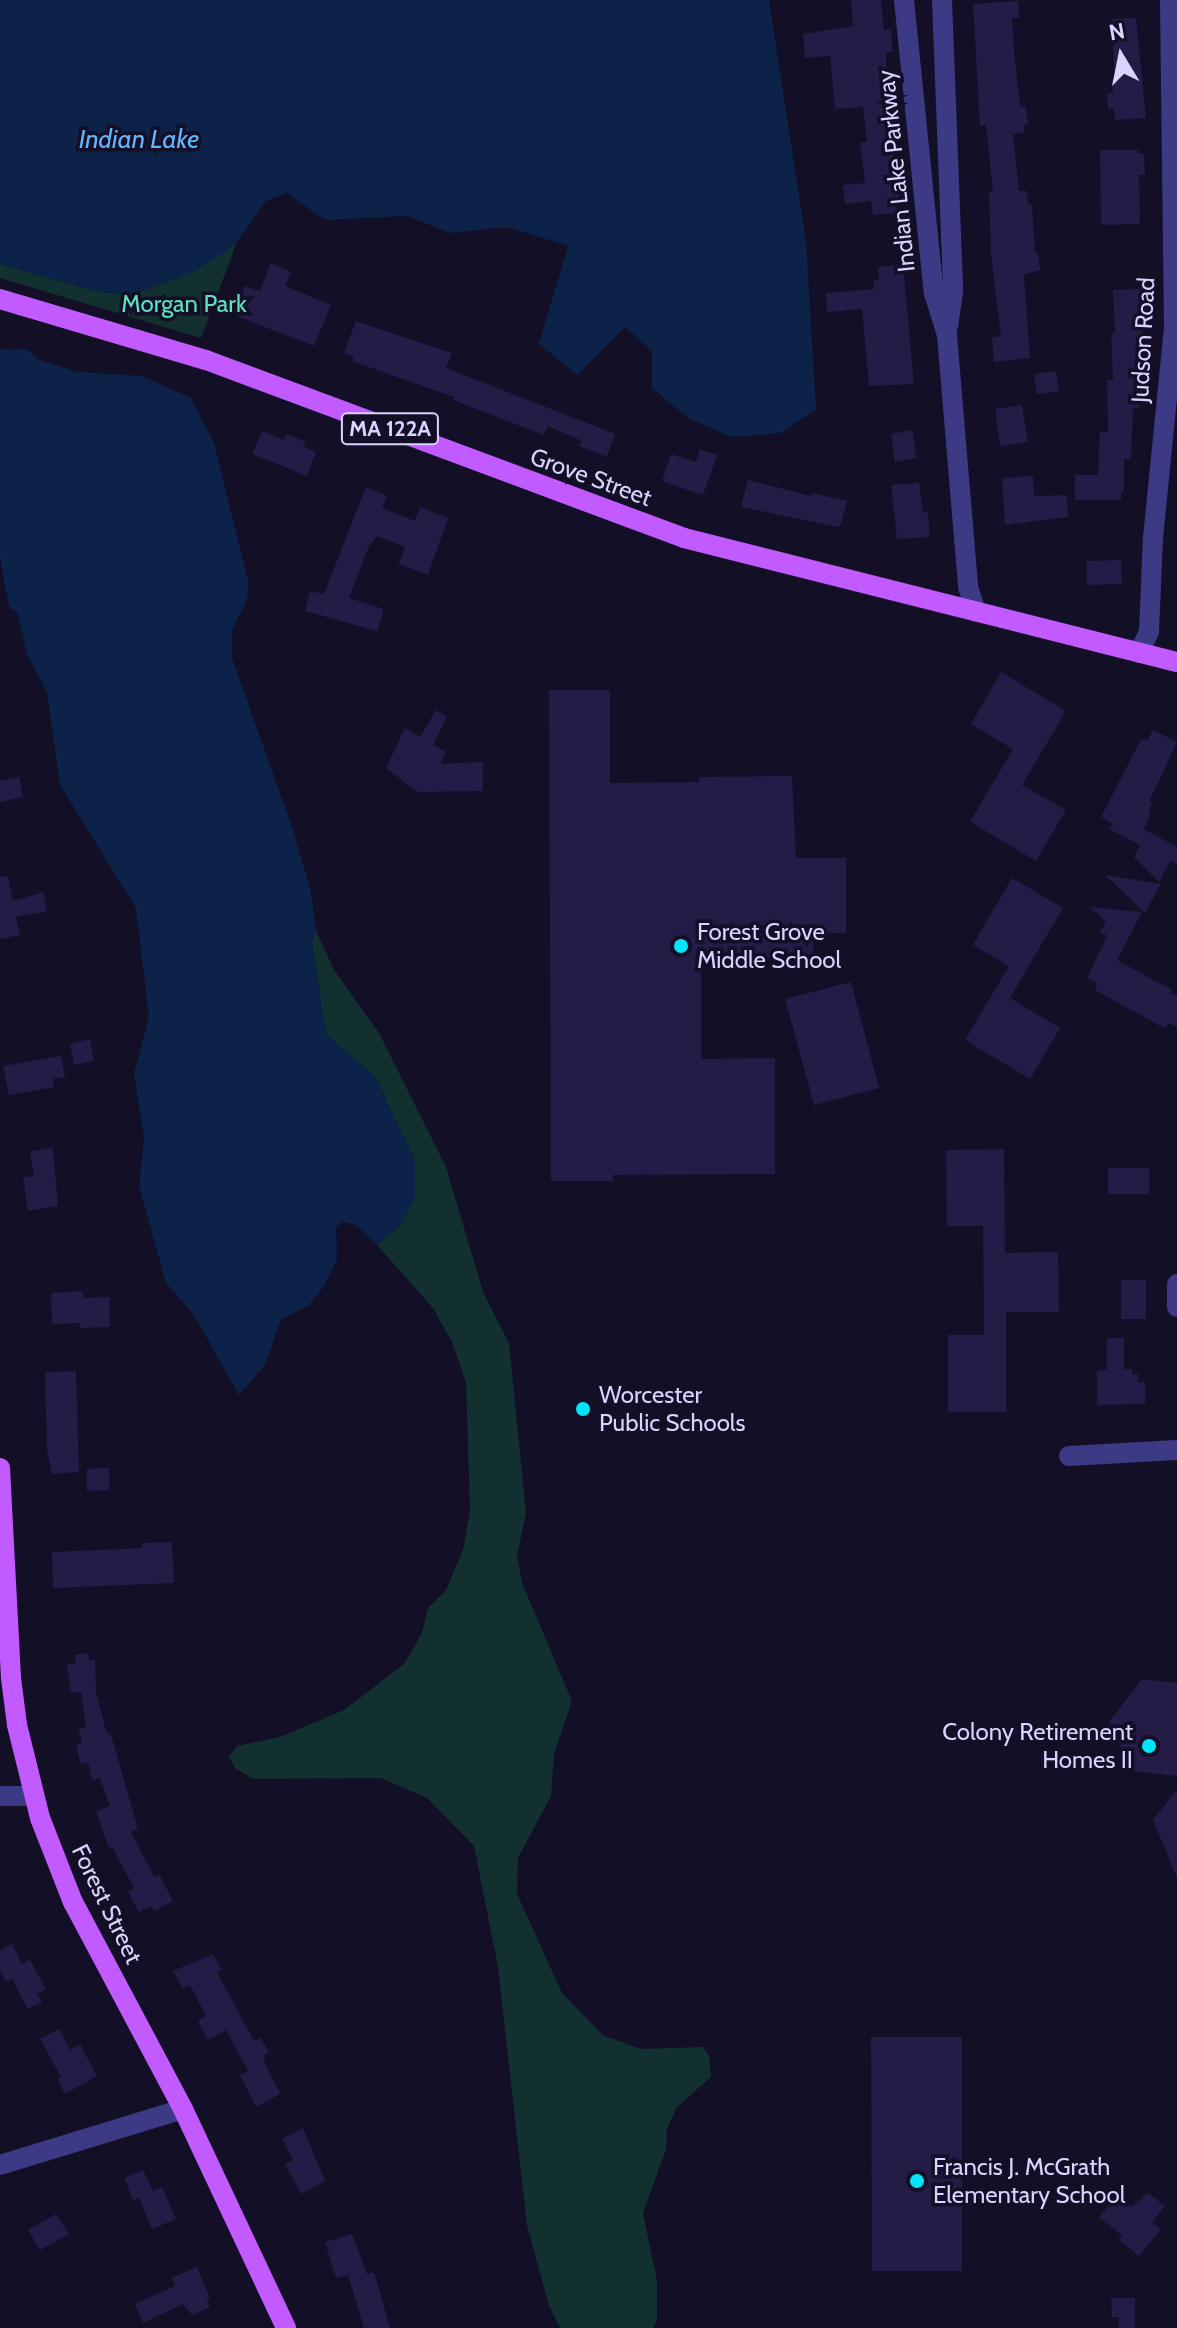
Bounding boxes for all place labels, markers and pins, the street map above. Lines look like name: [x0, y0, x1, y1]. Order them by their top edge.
place label: Forest Grove Middle School: [697, 918, 841, 974]
marker: Forest Grove Middle School: [672, 937, 690, 955]
place label: Worcester Public Schools: [599, 1381, 745, 1437]
marker: Worcester Public Schools: [574, 1400, 592, 1418]
place label: Colony Retirement Homes II: [942, 1718, 1133, 1774]
marker: Colony Retirement Homes II: [1140, 1737, 1158, 1755]
place label: Francis J. McGrath Elementary School: [933, 2153, 1125, 2209]
marker: Francis J. McGrath Elementary School: [908, 2172, 926, 2190]

